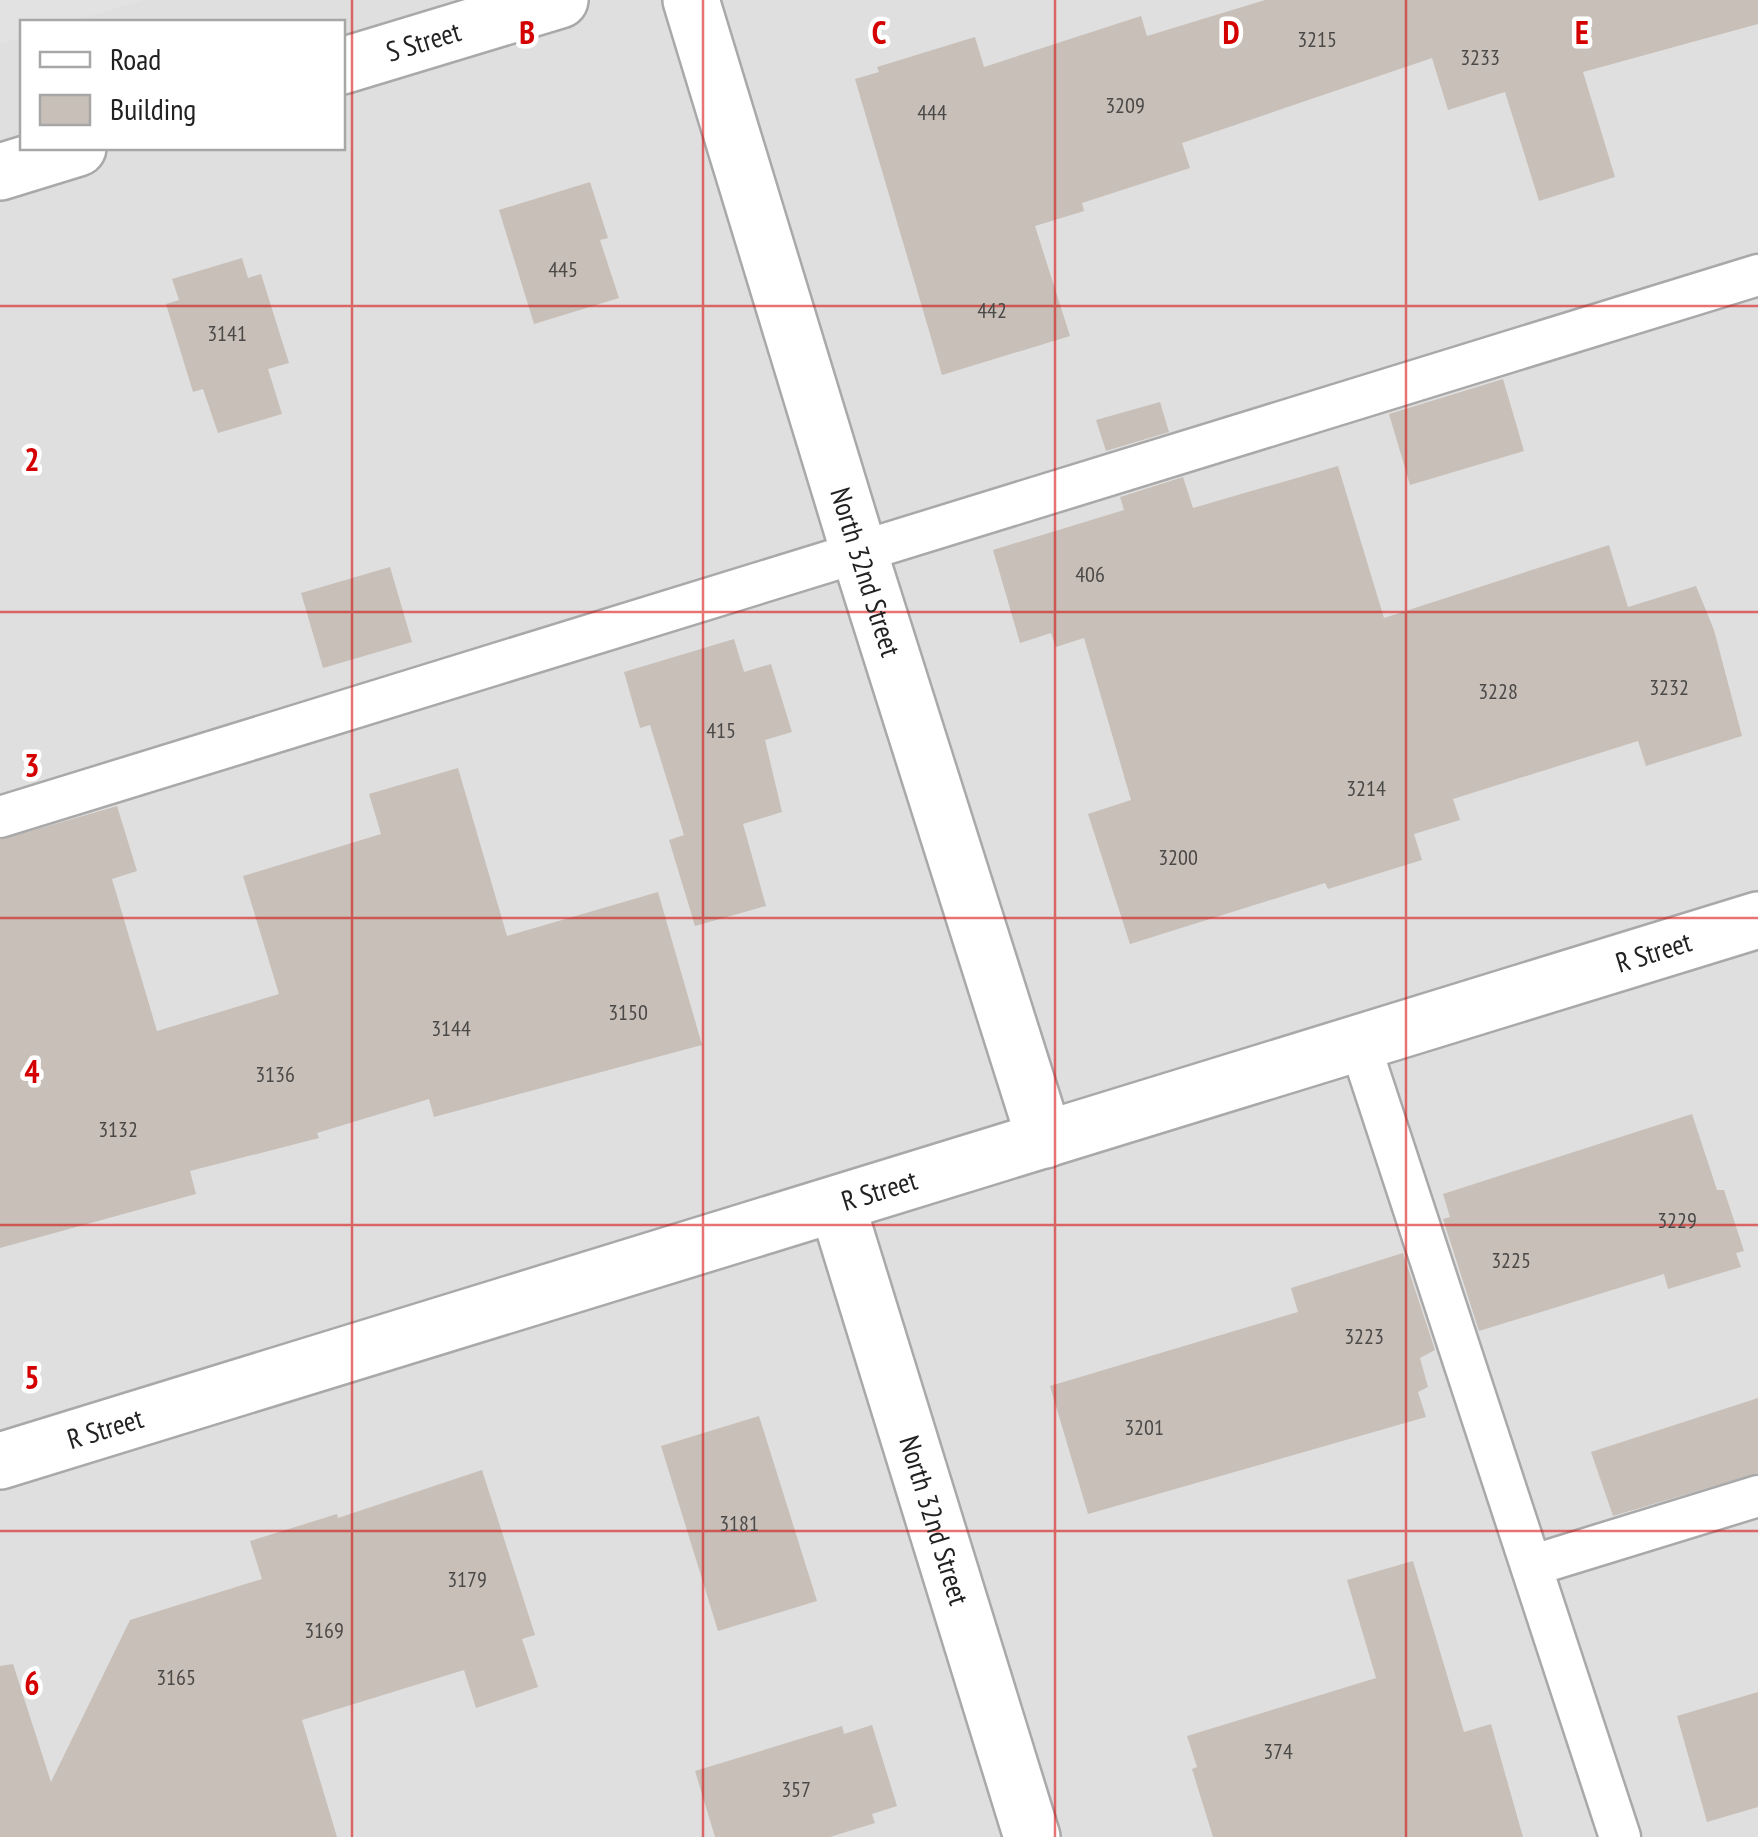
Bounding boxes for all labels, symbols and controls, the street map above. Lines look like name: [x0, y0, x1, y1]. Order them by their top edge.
text: B: [519, 11, 535, 53]
text: C: [872, 11, 887, 53]
text: D: [1222, 11, 1240, 53]
text: E: [1575, 11, 1589, 53]
street label: S Street: [382, 12, 465, 70]
legend: [20, 20, 345, 150]
house number: 3215: [1297, 25, 1337, 53]
text: Road: [110, 39, 161, 78]
house number: 3233: [1460, 43, 1500, 71]
text: Building: [110, 89, 196, 128]
house number: 3209: [1105, 91, 1145, 119]
house number: 444: [917, 98, 947, 126]
house number: 445: [548, 255, 578, 283]
house number: 442: [977, 296, 1007, 324]
house number: 3141: [207, 319, 247, 347]
text: 2: [24, 438, 40, 480]
street label: North 32nd Street: [822, 483, 910, 661]
house number: 406: [1075, 560, 1105, 588]
house number: 3232: [1649, 673, 1689, 701]
house number: 3228: [1478, 677, 1518, 705]
house number: 415: [706, 716, 736, 744]
text: 3: [24, 744, 40, 786]
house number: 3214: [1346, 774, 1386, 802]
house number: 3200: [1158, 843, 1198, 871]
street label: R Street: [1611, 923, 1696, 981]
house number: 3150: [608, 998, 648, 1026]
house number: 3144: [431, 1014, 471, 1042]
text: 4: [24, 1050, 40, 1092]
house number: 3136: [255, 1060, 295, 1088]
house number: 3132: [98, 1115, 138, 1143]
street label: R Street: [837, 1161, 922, 1219]
house number: 3229: [1657, 1206, 1697, 1234]
house number: 3225: [1491, 1246, 1531, 1274]
house number: 3223: [1344, 1322, 1384, 1350]
text: 5: [24, 1356, 40, 1398]
street label: R Street: [63, 1399, 148, 1457]
house number: 3201: [1124, 1413, 1164, 1441]
street label: North 32nd Street: [891, 1431, 978, 1610]
house number: 3181: [719, 1509, 759, 1537]
house number: 3179: [447, 1565, 487, 1593]
house number: 3169: [304, 1616, 344, 1644]
text: 6: [24, 1662, 40, 1704]
house number: 3165: [156, 1663, 196, 1691]
house number: 374: [1263, 1737, 1293, 1765]
house number: 357: [781, 1775, 811, 1803]

